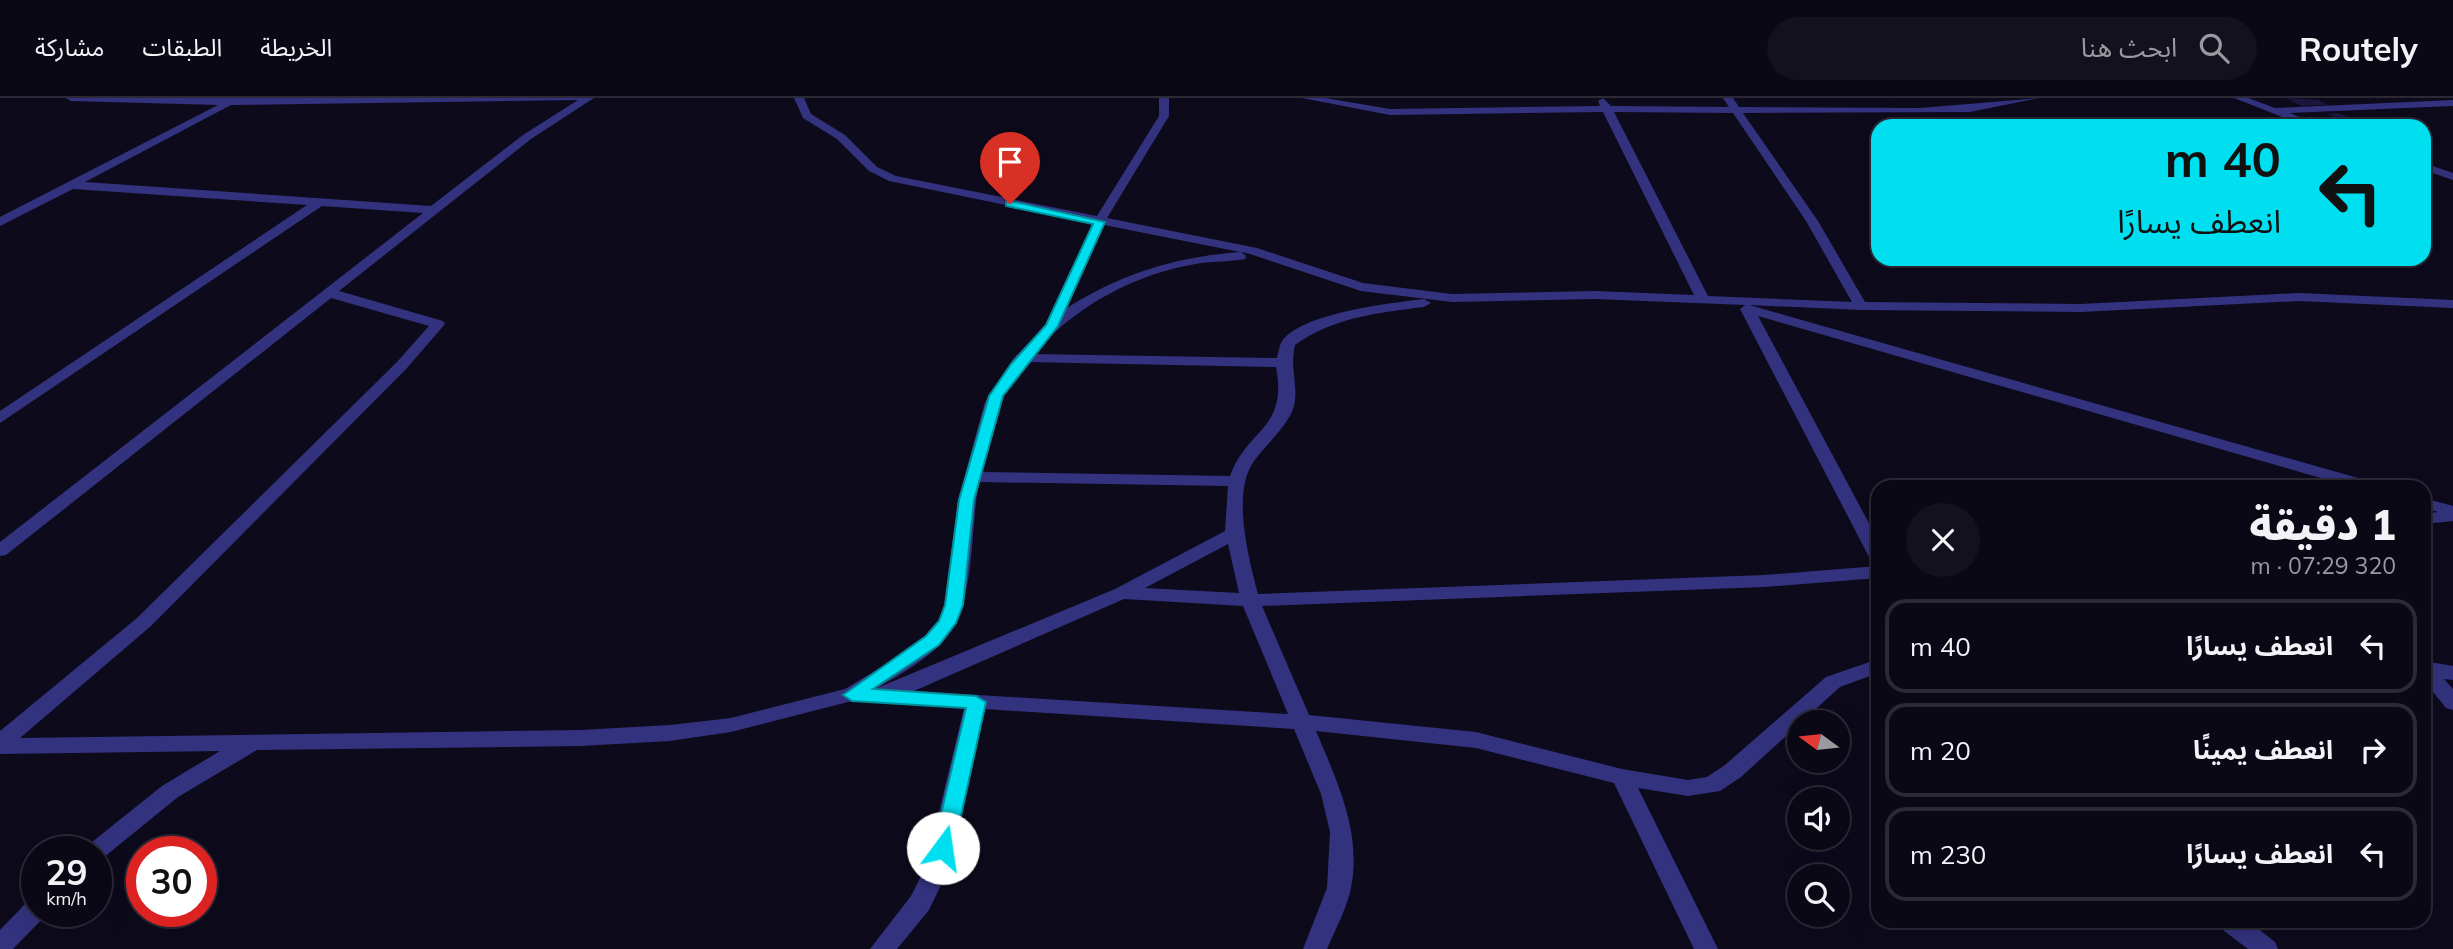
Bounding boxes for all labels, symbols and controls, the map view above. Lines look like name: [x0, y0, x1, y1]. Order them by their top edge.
search box: [1767, 17, 2257, 80]
text: Routely: [2299, 28, 2418, 69]
icon: search: [2195, 29, 2233, 67]
text: ابحث هنا: [2081, 31, 2177, 64]
text: مشاركة: [35, 32, 104, 62]
text: الطبقات: [142, 32, 222, 62]
text: الخريطة: [260, 32, 332, 62]
text: 40 m: [2165, 128, 2281, 189]
pin: [980, 132, 1040, 204]
icon: arrive: [991, 143, 1029, 181]
icon: left: [2305, 147, 2396, 238]
text: انعطف يسارًا: [2117, 201, 2281, 241]
text: 1 دقيقة: [2249, 498, 2396, 551]
button: close: [1906, 503, 1980, 577]
text: 320 m · 07:29: [2251, 551, 2396, 580]
icon: left: [2354, 627, 2392, 665]
text: انعطف يسارًا: [2186, 629, 2333, 662]
text: 40 m: [1910, 630, 1971, 663]
north arrow: [1787, 710, 1850, 774]
map controls: [1787, 710, 1850, 927]
icon: right: [2354, 731, 2392, 769]
text: انعطف يمينًا: [2193, 733, 2333, 766]
text: 20 m: [1910, 734, 1971, 767]
button: sound: [1787, 787, 1850, 850]
position arrow: [906, 811, 980, 885]
icon: left: [2354, 835, 2392, 873]
speed limit sign: 30: [126, 836, 217, 927]
text: انعطف يسارًا: [2186, 837, 2333, 870]
text: 230 m: [1910, 838, 1986, 871]
text: 29: [45, 850, 88, 894]
button: search: [1787, 864, 1850, 927]
text: km/h: [46, 887, 87, 910]

